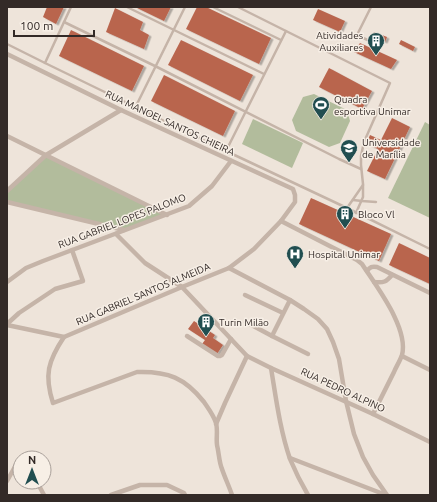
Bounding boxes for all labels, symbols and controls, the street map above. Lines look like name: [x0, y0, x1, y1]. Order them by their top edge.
scale bar: [14, 12, 94, 38]
text: 100 m: [20, 19, 53, 32]
place label: Atividades Auxiliares: [316, 30, 363, 53]
building icon: Atividades Auxiliares: [366, 31, 386, 56]
street label: RUA MANOEL SANTOS CHIEIRA: [104, 88, 237, 158]
place label: Quadra esportiva Unimar: [334, 94, 411, 117]
sports icon: Quadra esportiva Unimar: [311, 95, 331, 120]
place label: Universidade de Marília: [362, 137, 420, 160]
school or university icon: Universidade de Marília: [339, 138, 359, 163]
street label: RUA GABRIEL LOPES PALOMO: [57, 191, 188, 250]
building icon: Bloco Vl: [335, 204, 355, 229]
place label: Bloco Vl: [358, 209, 395, 220]
hospital icon: Hospital Unimar: [285, 244, 305, 269]
place label: Hospital Unimar: [308, 249, 380, 260]
street label: RUA GABRIEL SANTOS ALMEIDA: [74, 260, 212, 327]
building icon: Turin Milão: [196, 312, 216, 337]
place label: Turin Milão: [219, 317, 269, 328]
street label: RUA PEDRO ALPINO: [299, 366, 387, 414]
north arrow: [12, 450, 52, 490]
text: N: [28, 454, 36, 466]

